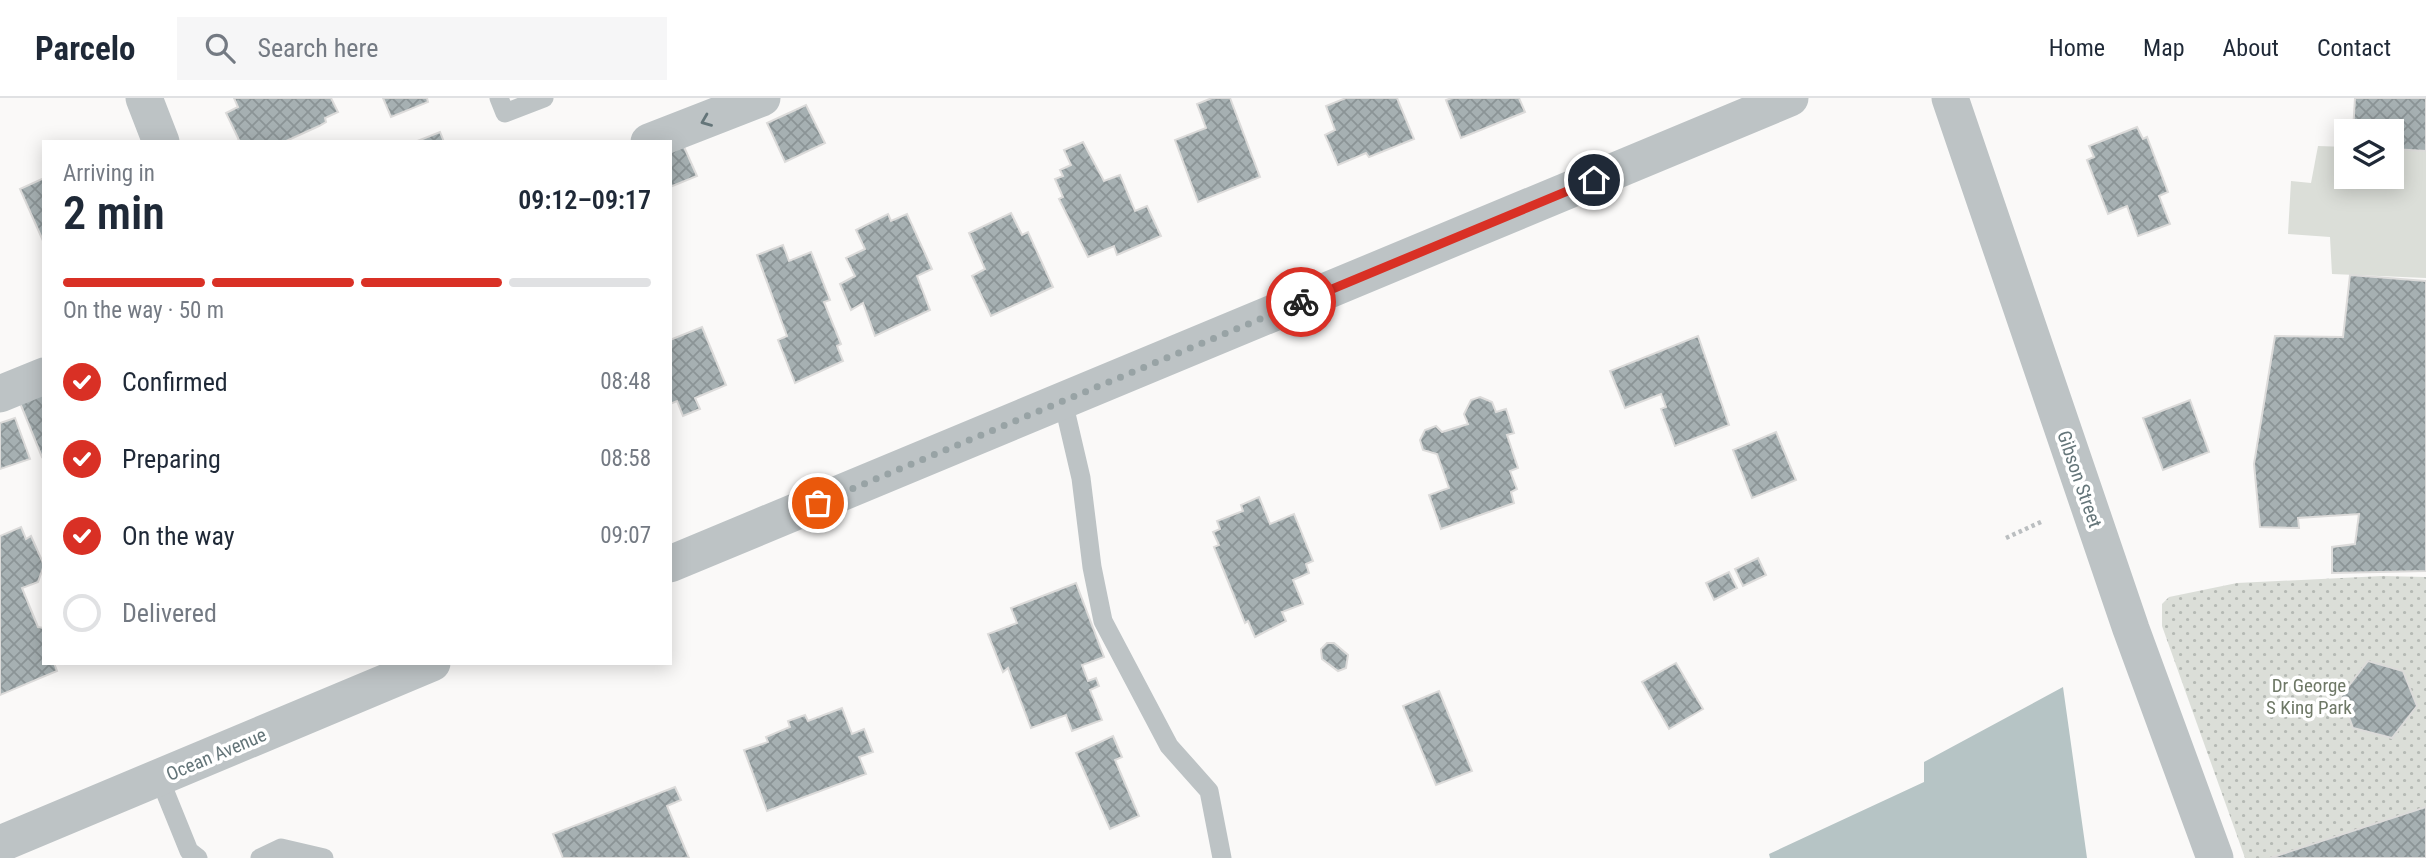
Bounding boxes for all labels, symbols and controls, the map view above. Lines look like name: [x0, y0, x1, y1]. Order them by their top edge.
search box: [177, 17, 667, 80]
text: Parcelo: [35, 29, 135, 68]
icon: search: [201, 29, 239, 67]
text: Search here: [257, 33, 378, 63]
text: Home: [2049, 34, 2105, 62]
text: Map: [2143, 34, 2185, 62]
text: About: [2223, 34, 2279, 62]
text: Contact: [2317, 34, 2391, 62]
one-way arrow: [700, 112, 712, 126]
map controls: [2334, 119, 2404, 189]
button: layers: [2334, 119, 2404, 189]
pin: [1564, 150, 1624, 210]
text: Arriving in: [63, 160, 155, 187]
icon: home: [1575, 161, 1613, 199]
text: 09:12–09:17: [518, 185, 651, 215]
text: 2 min: [63, 186, 165, 240]
courier: [1266, 267, 1336, 337]
icon: bike: [1282, 283, 1320, 321]
text: On the way · 50 m: [63, 297, 224, 324]
icon: check: [63, 363, 101, 401]
text: Confirmed: [122, 367, 228, 397]
text: 08:48: [600, 368, 651, 395]
street label: Gibson Street: [2052, 428, 2107, 531]
icon: check: [63, 440, 101, 478]
text: Preparing: [122, 444, 221, 474]
text: 08:58: [600, 445, 651, 472]
pin: [788, 473, 848, 533]
icon: bag: [799, 484, 837, 522]
icon: check: [63, 517, 101, 555]
text: On the way: [122, 521, 235, 551]
text: 09:07: [600, 522, 651, 549]
text: Delivered: [122, 598, 217, 628]
park label: Dr George S King Park: [2266, 674, 2352, 719]
street label: Ocean Avenue: [163, 723, 270, 786]

